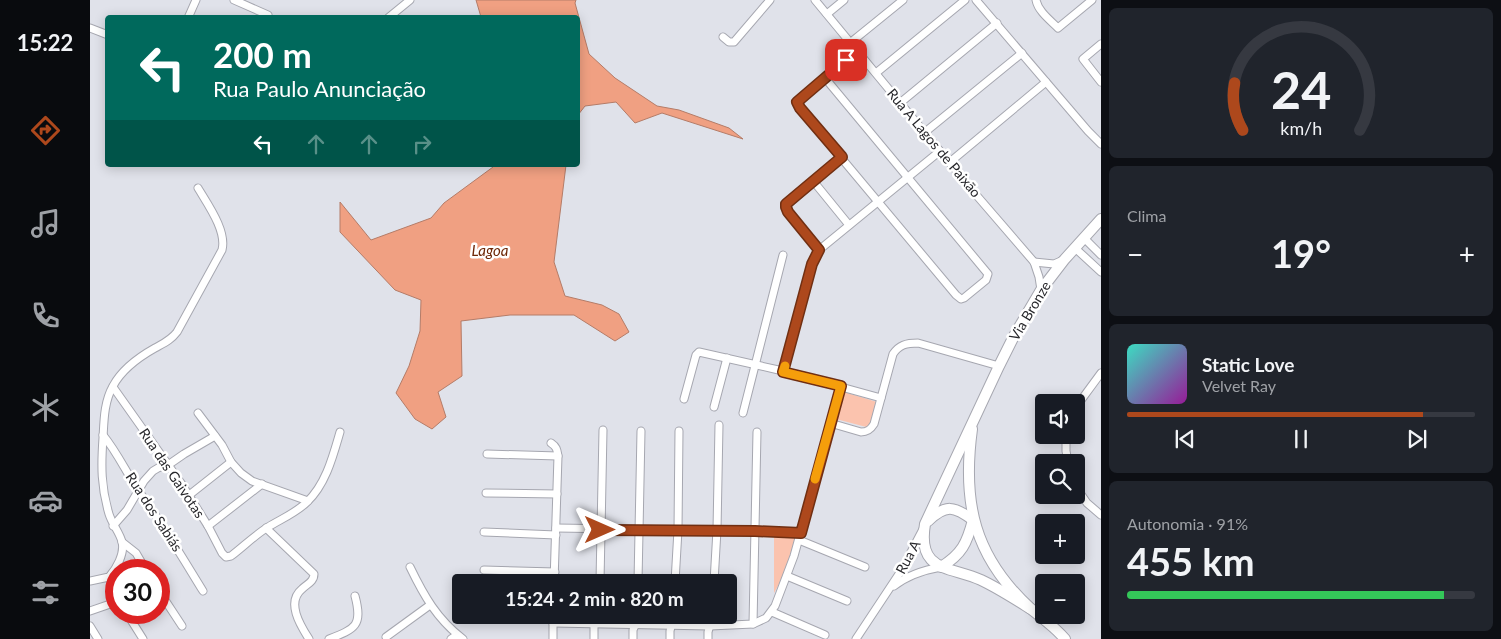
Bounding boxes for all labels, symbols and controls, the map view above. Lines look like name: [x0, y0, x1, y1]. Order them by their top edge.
text: 15:22: [17, 29, 73, 56]
text: 200 m: [213, 33, 312, 75]
icon: left: [130, 35, 195, 100]
pin: [825, 39, 867, 81]
icon: arrive: [832, 46, 860, 74]
text: 24: [1271, 58, 1331, 120]
text: Rua Paulo Anunciação: [213, 75, 426, 102]
street label: Rua A Lagos de Paixão: [884, 85, 985, 201]
icon: directions: [28, 113, 63, 148]
text: km/h: [1280, 117, 1322, 139]
icon: left: [249, 130, 277, 158]
icon: ahead: [302, 130, 330, 158]
icon: ahead: [355, 130, 383, 158]
icon: right: [408, 130, 436, 158]
icon: music: [28, 206, 63, 241]
text: Clima: [1127, 206, 1166, 225]
text: 19°: [1271, 230, 1331, 276]
text: −: [1127, 237, 1143, 271]
text: +: [1459, 237, 1475, 271]
water label: Lagoa: [471, 241, 509, 259]
street label: Via Bronze: [1005, 278, 1054, 344]
icon: phone: [28, 298, 63, 333]
text: Static Love: [1202, 353, 1294, 376]
text: Velvet Ray: [1202, 376, 1276, 395]
icon: climate: [28, 390, 63, 425]
map controls: [1035, 394, 1085, 624]
button: sound: [1035, 394, 1085, 444]
street label: Rua das Gaivotas: [136, 425, 209, 521]
icon: previous: [1171, 425, 1199, 453]
icon: pause: [1287, 425, 1315, 453]
icon: next: [1403, 425, 1431, 453]
button: search: [1035, 454, 1085, 504]
street label: Rua dos Sabiás: [123, 469, 186, 554]
icon: car: [28, 483, 63, 518]
position arrow: [573, 503, 625, 555]
button: +: [1035, 514, 1085, 564]
text: Autonomia · 91%: [1127, 514, 1248, 533]
street label: Rua A: [892, 536, 924, 577]
text: 455 km: [1127, 538, 1255, 584]
speed limit sign: 30: [105, 559, 170, 624]
button: −: [1035, 574, 1085, 624]
icon: filters: [28, 575, 63, 610]
text: 15:24 · 2 min · 820 m: [505, 587, 684, 610]

